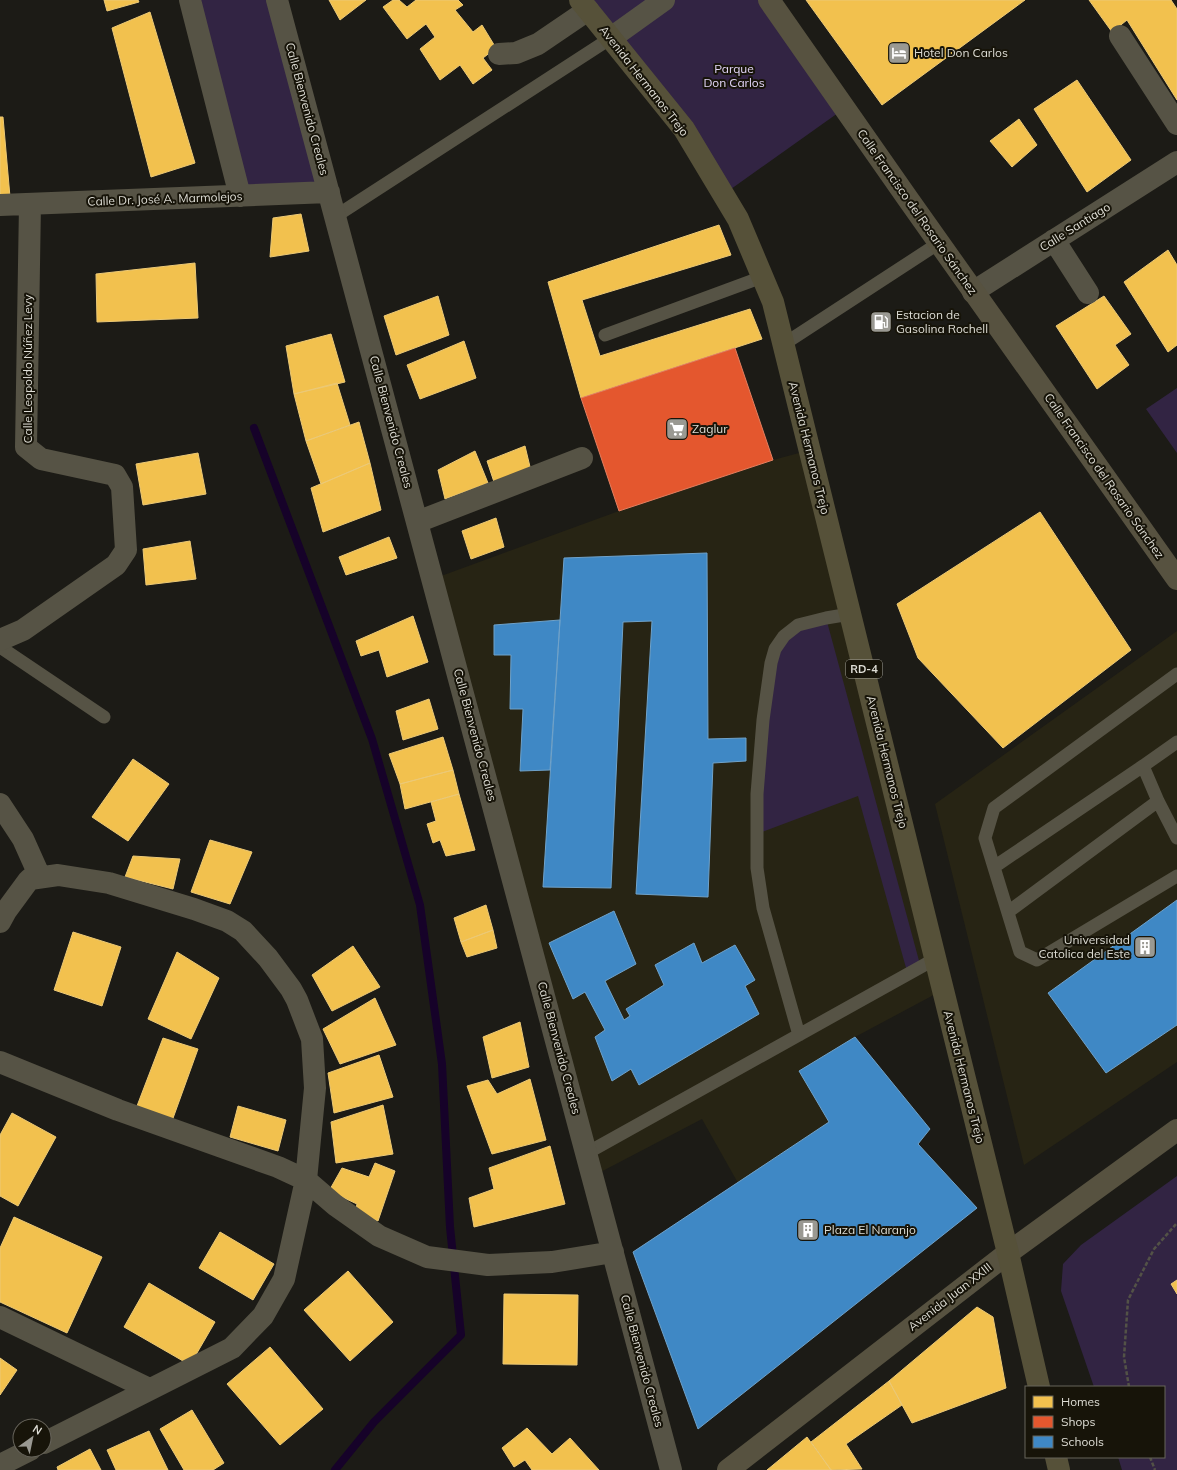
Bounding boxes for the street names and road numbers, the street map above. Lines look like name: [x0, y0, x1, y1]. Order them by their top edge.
street label: Avenida Hermanos Trejo: [597, 22, 692, 139]
street label: Calle Bienvenido Creales: [283, 41, 332, 177]
street label: Calle Francisco del Rosario Sánchez: [854, 126, 981, 297]
street label: Calle Dr. José A. Marmolejos: [87, 188, 243, 209]
street label: Calle Santiago: [1037, 199, 1113, 254]
street label: Calle Leopoldo Núñez Levy: [20, 294, 35, 444]
street label: Calle Bienvenido Creales: [367, 354, 416, 490]
street label: Avenida Hermanos Trejo: [786, 380, 833, 516]
street label: Calle Francisco del Rosario Sánchez: [1041, 390, 1168, 561]
road number: RD-4: [846, 660, 882, 678]
street label: Calle Bienvenido Creales: [451, 667, 500, 803]
street label: Avenida Hermanos Trejo: [864, 694, 911, 830]
street label: Calle Bienvenido Creales: [535, 980, 584, 1116]
street label: Avenida Hermanos Trejo: [941, 1009, 988, 1145]
street label: Avenida Juan XXIII: [905, 1259, 994, 1334]
street label: Calle Bienvenido Creales: [618, 1293, 667, 1429]

